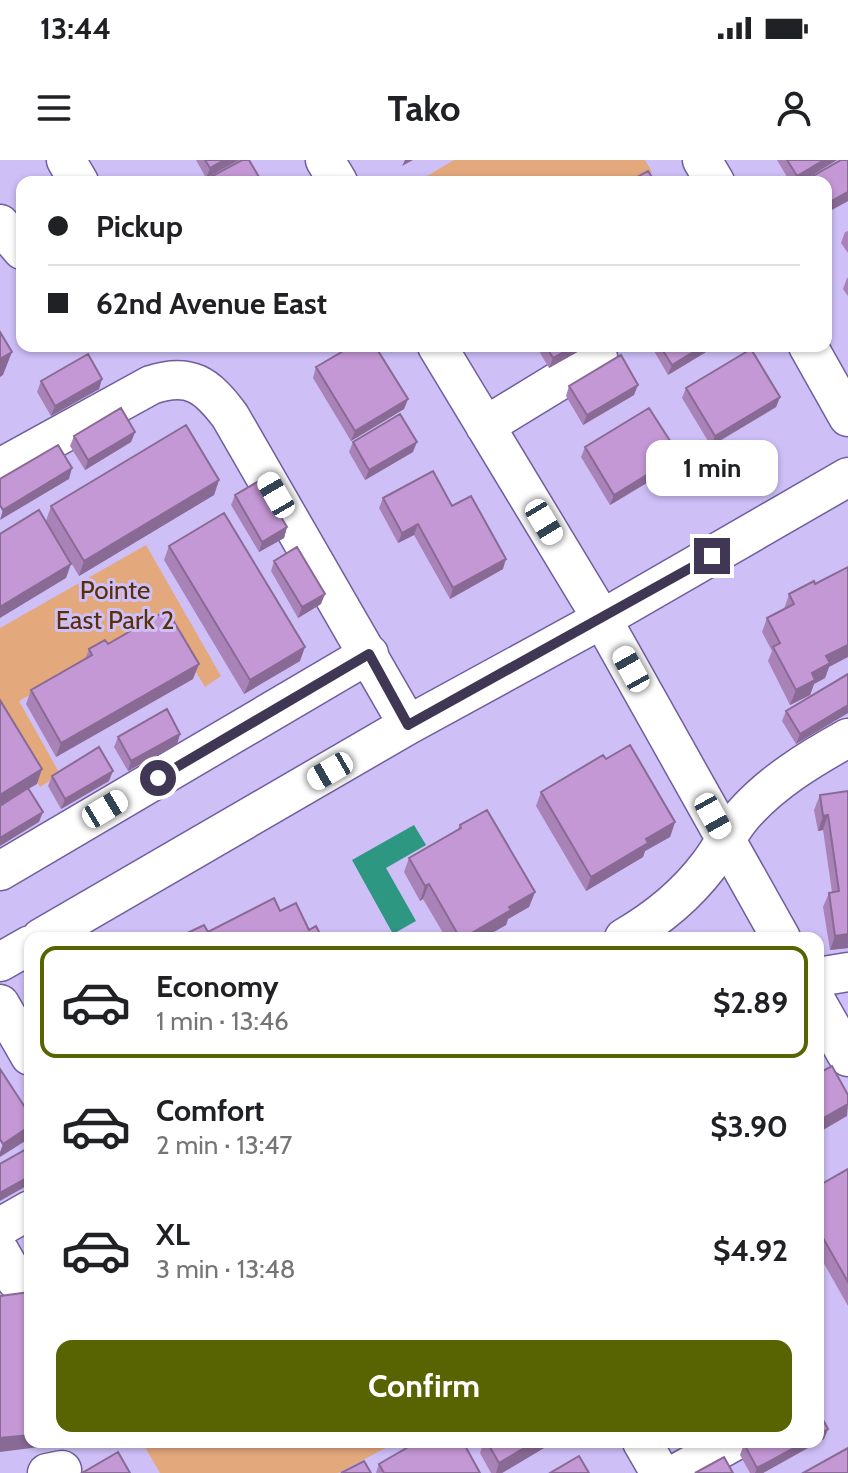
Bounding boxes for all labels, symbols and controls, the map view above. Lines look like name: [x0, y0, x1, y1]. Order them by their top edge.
text: 13:44: [40, 10, 111, 47]
icon: menu: [32, 86, 76, 130]
text: Tako: [387, 86, 461, 130]
icon: person: [772, 86, 816, 130]
text: Pickup: [96, 208, 183, 245]
text: 62nd Avenue East: [96, 285, 327, 322]
callout: 1 min: [646, 440, 778, 496]
text: 1 min: [683, 452, 741, 484]
car: [254, 468, 298, 522]
car: [521, 495, 567, 549]
route end: [694, 538, 730, 574]
park label: Pointe East Park 2: [56, 574, 174, 636]
car: [609, 642, 653, 696]
car: [303, 749, 357, 793]
route start: [140, 760, 176, 796]
car: [78, 786, 132, 832]
car: [691, 789, 735, 843]
icon: car: [60, 966, 132, 1038]
text: Economy: [156, 968, 279, 1005]
text: $2.89: [713, 984, 788, 1021]
text: 1 min · 13:46: [156, 1005, 289, 1037]
icon: car: [60, 1090, 132, 1162]
text: Comfort: [156, 1092, 264, 1129]
text: $3.90: [710, 1108, 788, 1145]
text: 2 min · 13:47: [156, 1129, 292, 1161]
icon: car: [60, 1214, 132, 1286]
text: XL: [156, 1216, 190, 1253]
text: $4.92: [713, 1232, 788, 1269]
text: 3 min · 13:48: [156, 1253, 295, 1285]
button: Confirm: [56, 1340, 792, 1432]

